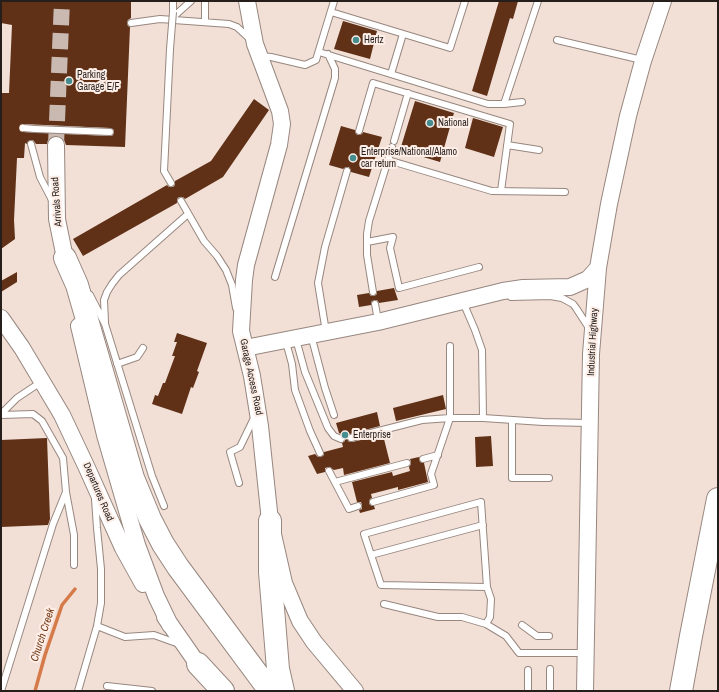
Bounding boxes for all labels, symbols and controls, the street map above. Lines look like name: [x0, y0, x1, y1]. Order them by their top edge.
place label: Hertz: [364, 34, 384, 46]
marker: Hertz: [351, 35, 361, 45]
place label: Parking Garage E/F: [77, 69, 119, 92]
marker: Parking Garage E/F: [64, 76, 74, 86]
place label: National: [438, 117, 469, 129]
marker: National: [425, 118, 435, 128]
place label: Enterprise/National/Alamo car return: [361, 146, 457, 170]
marker: Enterprise/National/Alamo car return: [348, 153, 358, 163]
street label: Arrivals Road: [49, 177, 65, 227]
street label: Industrial Highway: [585, 308, 601, 376]
street label: Garage Access Road: [237, 338, 265, 416]
place label: Enterprise: [353, 429, 391, 441]
marker: Enterprise: [340, 430, 350, 440]
street label: Departures Road: [80, 461, 116, 523]
water label: Church Creek: [28, 607, 58, 663]

